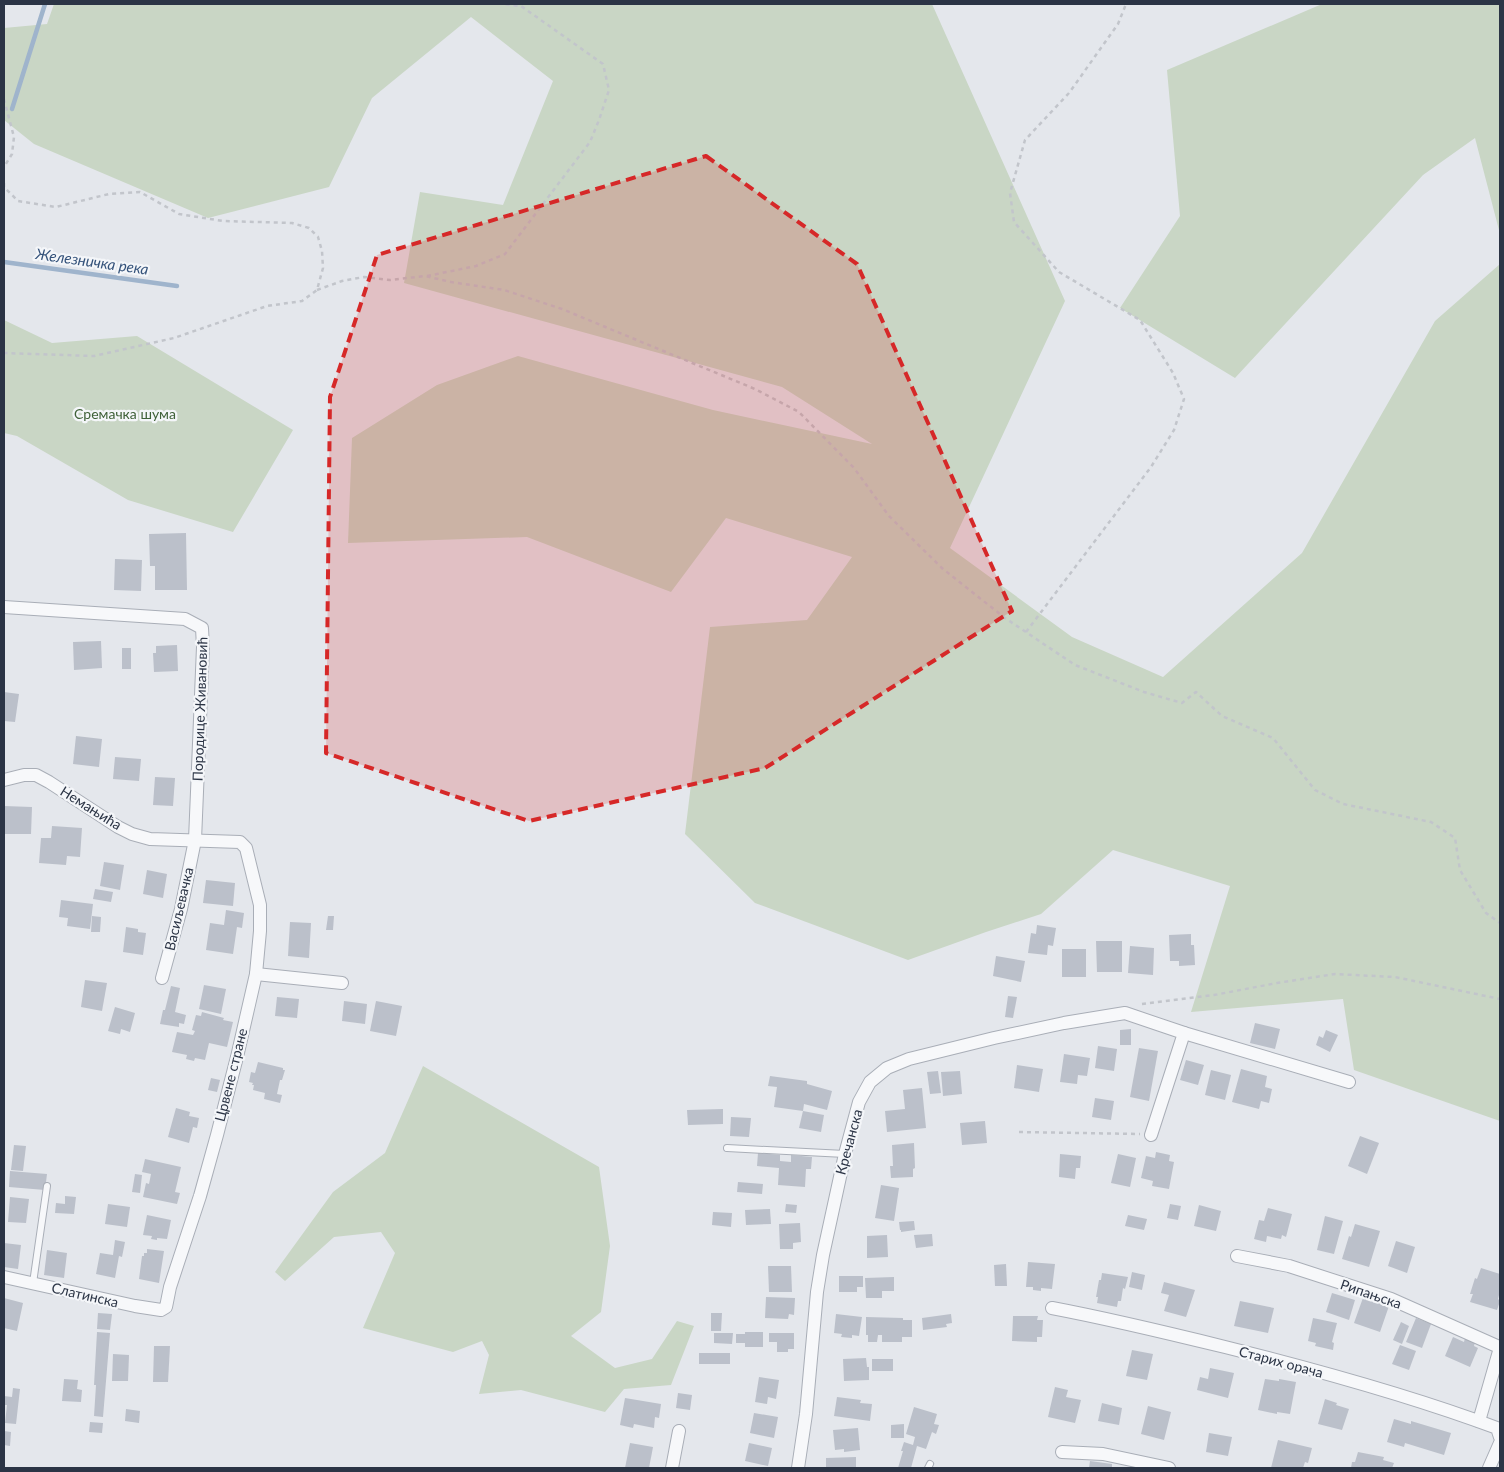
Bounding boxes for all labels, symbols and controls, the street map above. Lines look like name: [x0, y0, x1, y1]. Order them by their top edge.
water label: Железничка река: [34, 244, 150, 278]
park label: Сремачка шума: [74, 405, 176, 422]
street label: Породице Живановић: [188, 636, 211, 782]
street label: Немањића: [58, 782, 125, 833]
street label: Васиљевачка: [161, 865, 196, 952]
street label: Црвене стране: [211, 1026, 250, 1123]
street label: Кречанска: [832, 1107, 865, 1177]
street label: Рипањска: [1338, 1275, 1404, 1312]
street label: Слатинска: [50, 1279, 120, 1310]
street label: Старих орача: [1237, 1342, 1325, 1381]

